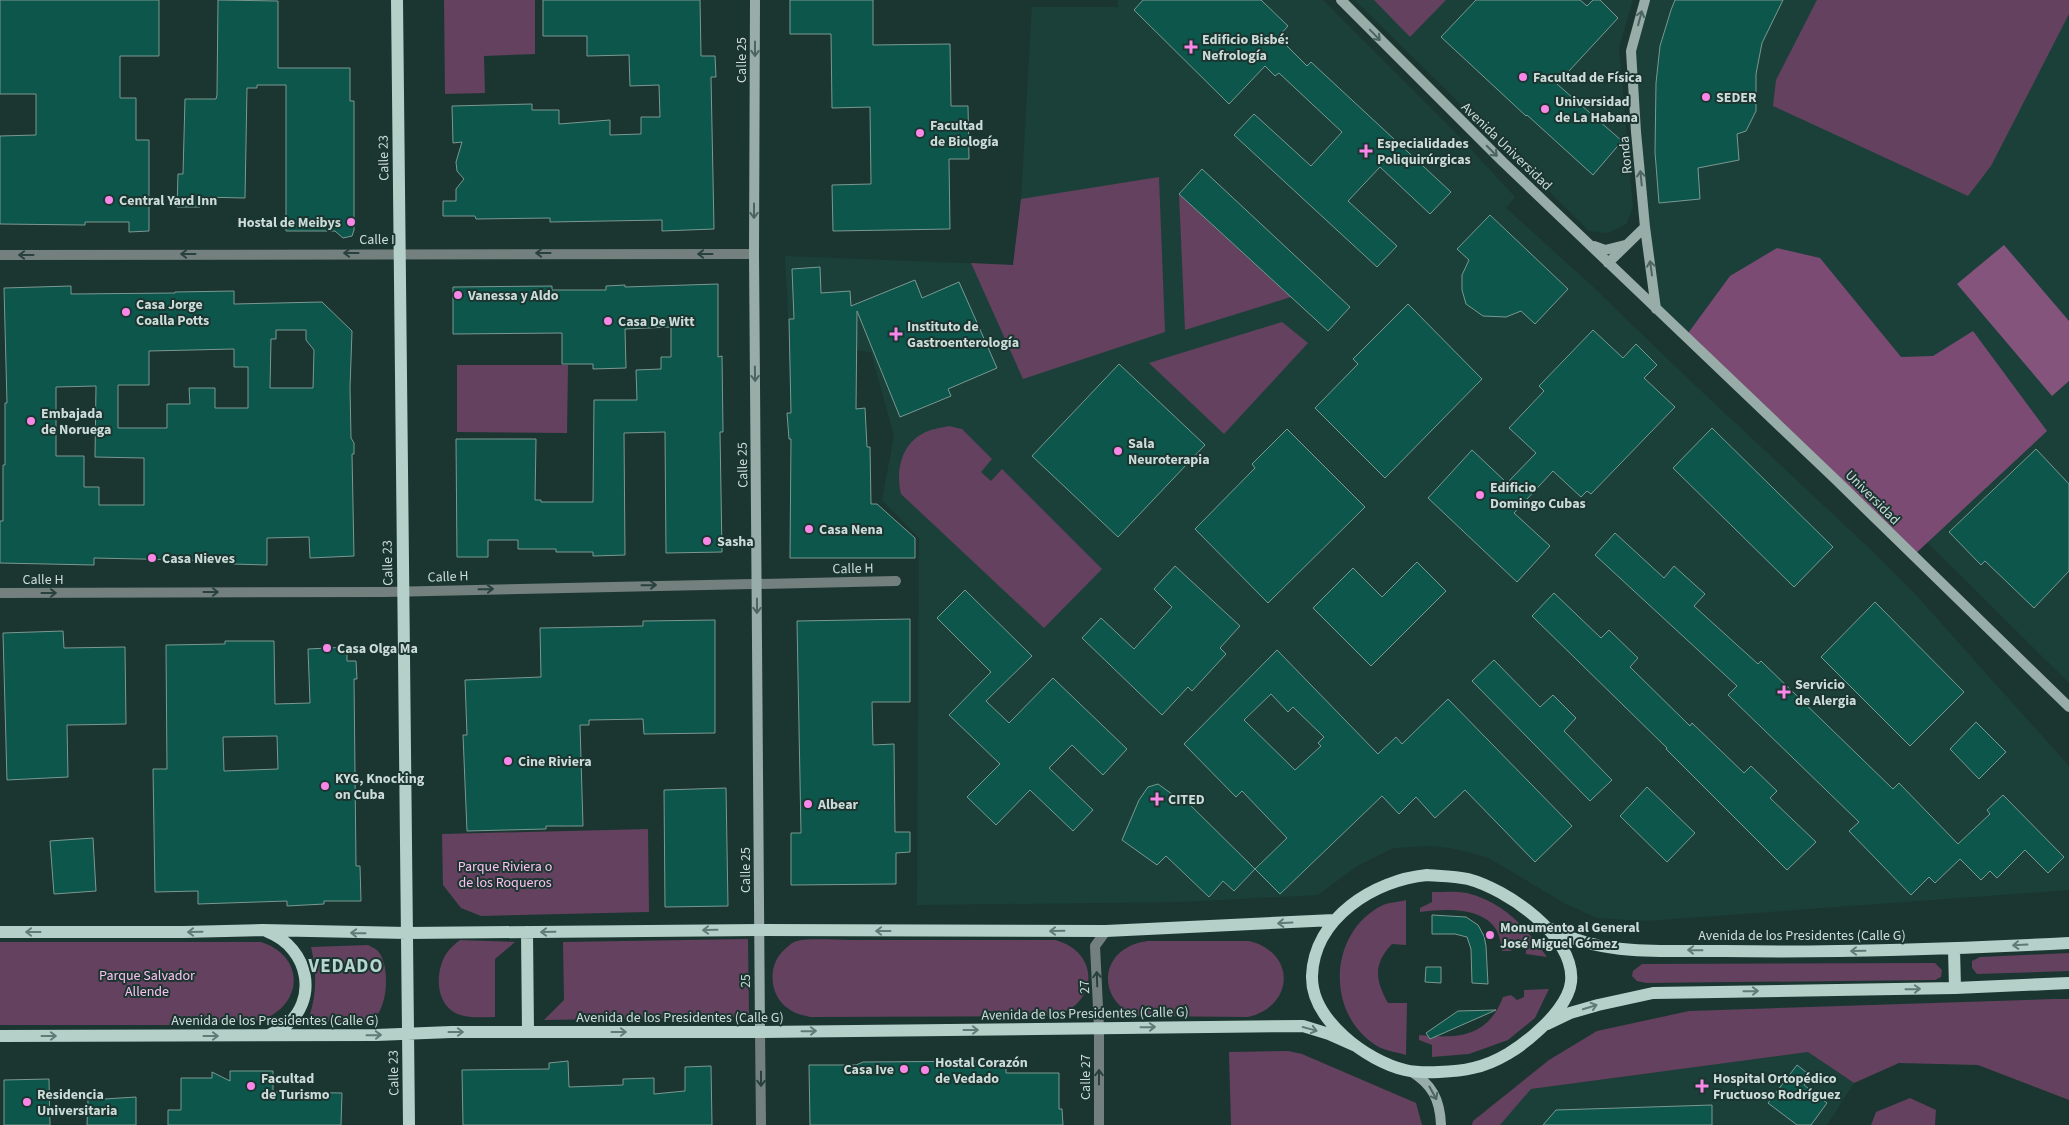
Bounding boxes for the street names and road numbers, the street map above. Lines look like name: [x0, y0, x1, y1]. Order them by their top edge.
street label: Calle 25: [732, 37, 752, 83]
street label: Avenida Universidad: [1456, 98, 1556, 196]
street label: Calle 23: [374, 135, 394, 181]
street label: Ronda: [1614, 135, 1638, 175]
street label: Calle I: [359, 230, 395, 250]
street label: Calle 25: [733, 442, 753, 488]
street label: Universidad: [1840, 466, 1904, 530]
street label: Calle 23: [378, 540, 398, 586]
street label: Calle H: [832, 559, 874, 579]
street label: Calle H: [427, 566, 469, 588]
street label: Calle H: [22, 570, 64, 590]
street label: Calle 25: [736, 847, 756, 893]
street label: Avenida de los Presidentes (Calle G): [1698, 926, 1906, 946]
street label: 25: [736, 974, 756, 988]
street label: 27: [1075, 980, 1095, 994]
street label: Avenida de los Presidentes (Calle G): [981, 1002, 1189, 1026]
street label: Avenida de los Presidentes (Calle G): [576, 1008, 784, 1028]
street label: Avenida de los Presidentes (Calle G): [171, 1011, 379, 1031]
street label: Calle 23: [384, 1050, 404, 1096]
street label: Calle 27: [1076, 1054, 1096, 1100]

